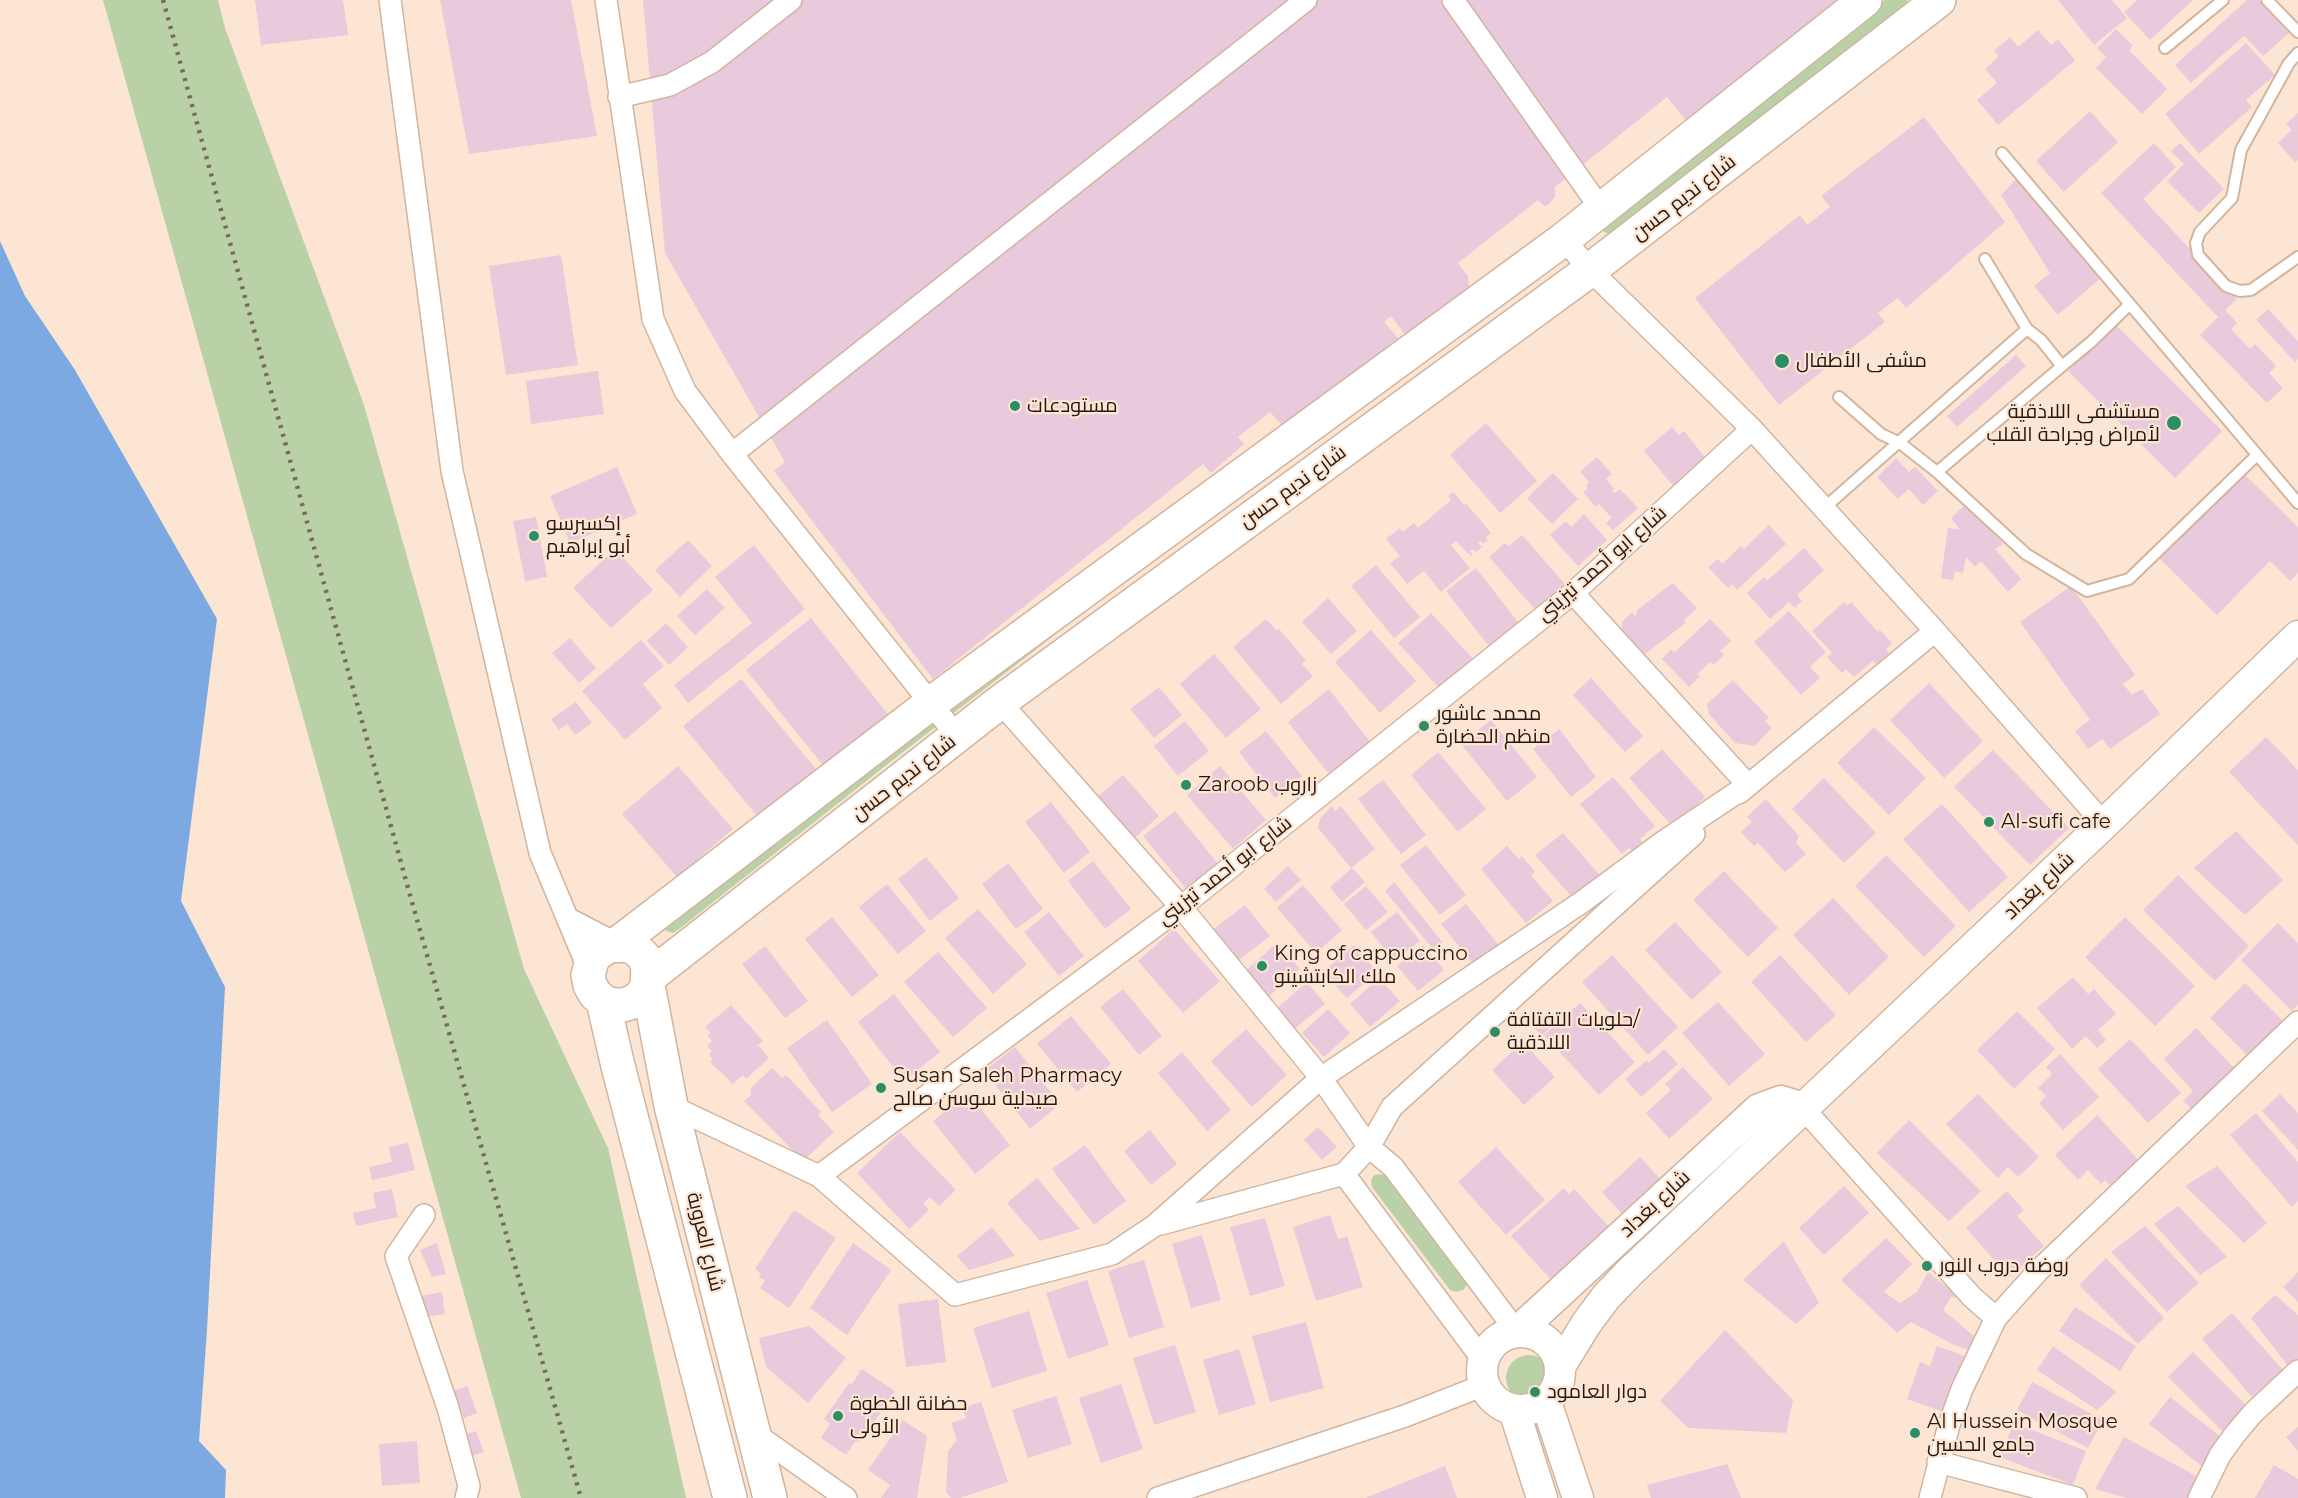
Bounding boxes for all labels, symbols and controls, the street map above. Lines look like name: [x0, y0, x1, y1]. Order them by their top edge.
street label: شارع نديم حسن: [1627, 150, 1741, 246]
place label: مشفى الأطفال: [1796, 349, 1927, 373]
marker: مشفى الأطفال: [1773, 352, 1791, 370]
place label: مستودعات: [1027, 394, 1118, 418]
marker: مستودعات: [1008, 399, 1022, 413]
place label: مستشفى اللاذقية لأمراض وجراحة القلب: [1986, 400, 2160, 447]
marker: مستشفى اللاذقية لأمراض وجراحة القلب: [2165, 414, 2183, 432]
street label: شارع نديم حسن: [1235, 440, 1351, 534]
street label: شارع ابو أحمد تيزيني: [1532, 501, 1672, 627]
place label: إكسبرسو أبو إبراهيم: [546, 512, 631, 559]
marker: إكسبرسو أبو إبراهيم: [527, 529, 541, 543]
place label: محمد عاشور منظم الحضارة: [1436, 702, 1551, 749]
marker: محمد عاشور منظم الحضارة: [1417, 719, 1431, 733]
street label: شارع نديم حسن: [847, 730, 961, 826]
place label: Zaroob زاروب: [1198, 773, 1317, 797]
marker: Zaroob زاروب: [1179, 778, 1193, 792]
place label: Al-sufi cafe: [2001, 810, 2111, 834]
street label: شارع ابو أحمد تيزيني: [1153, 811, 1297, 931]
marker: Al-sufi cafe: [1982, 815, 1996, 829]
street label: شارع بغداد: [1999, 847, 2079, 925]
place label: King of cappuccino ملك الكابتشينو: [1274, 942, 1468, 989]
marker: King of cappuccino ملك الكابتشينو: [1255, 959, 1269, 973]
place label: حلويات التفتافة/ اللاذقية: [1507, 1008, 1640, 1055]
marker: حلويات التفتافة/ اللاذقية: [1488, 1025, 1502, 1039]
place label: Susan Saleh Pharmacy صيدلية سوسن صالح: [893, 1064, 1122, 1111]
marker: Susan Saleh Pharmacy صيدلية سوسن صالح: [874, 1081, 888, 1095]
street label: شارع بغداد: [1615, 1165, 1695, 1243]
street label: شارع العروبة: [681, 1190, 729, 1294]
place label: روضة دروب النور: [1939, 1254, 2069, 1278]
marker: روضة دروب النور: [1920, 1259, 1934, 1273]
place label: دوار العامود: [1547, 1380, 1647, 1404]
marker: دوار العامود: [1528, 1385, 1542, 1399]
place label: حضانة الخطوة الأولى: [850, 1392, 967, 1439]
marker: حضانة الخطوة الأولى: [831, 1409, 845, 1423]
place label: Al Hussein Mosque جامع الحسين: [1927, 1410, 2118, 1457]
marker: Al Hussein Mosque جامع الحسين: [1908, 1426, 1922, 1440]

